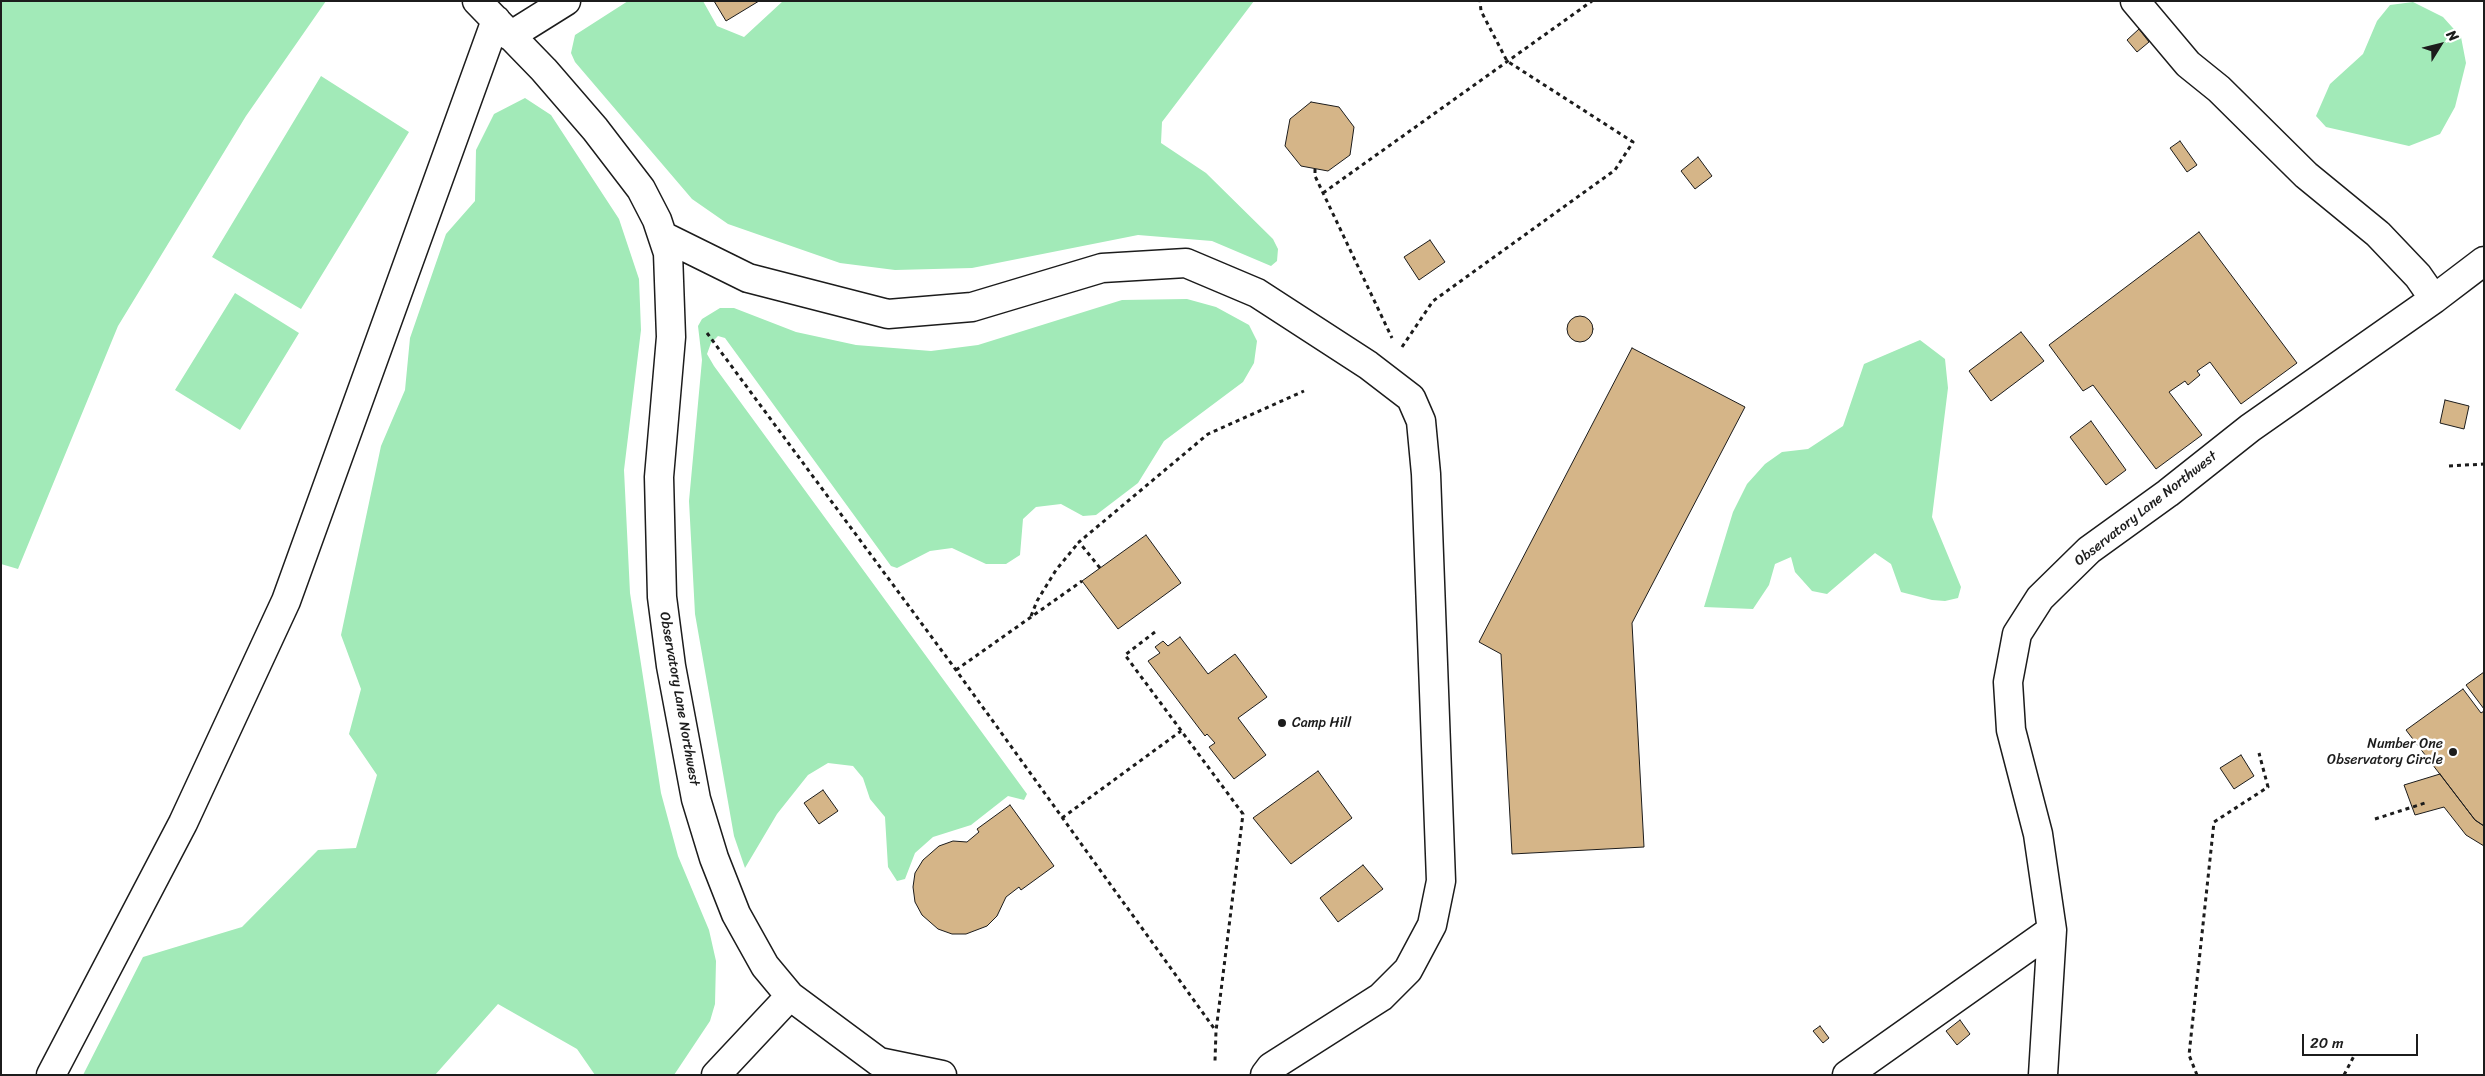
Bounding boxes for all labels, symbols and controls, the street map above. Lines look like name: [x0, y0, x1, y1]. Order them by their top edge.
north arrow: [2415, 20, 2465, 70]
text: N: [2440, 25, 2465, 47]
street label: Observatory Lane Northwest: [2071, 448, 2221, 570]
street label: Observatory Lane Northwest: [655, 611, 703, 787]
place label: Camp Hill: [1292, 715, 1351, 731]
marker: Camp Hill: [1276, 717, 1288, 729]
place label: Number One Observatory Circle: [2327, 736, 2443, 769]
marker: Number One Observatory Circle: [2447, 746, 2459, 758]
scale bar: [2305, 1024, 2421, 1056]
text: 20 m: [2310, 1030, 2344, 1056]

